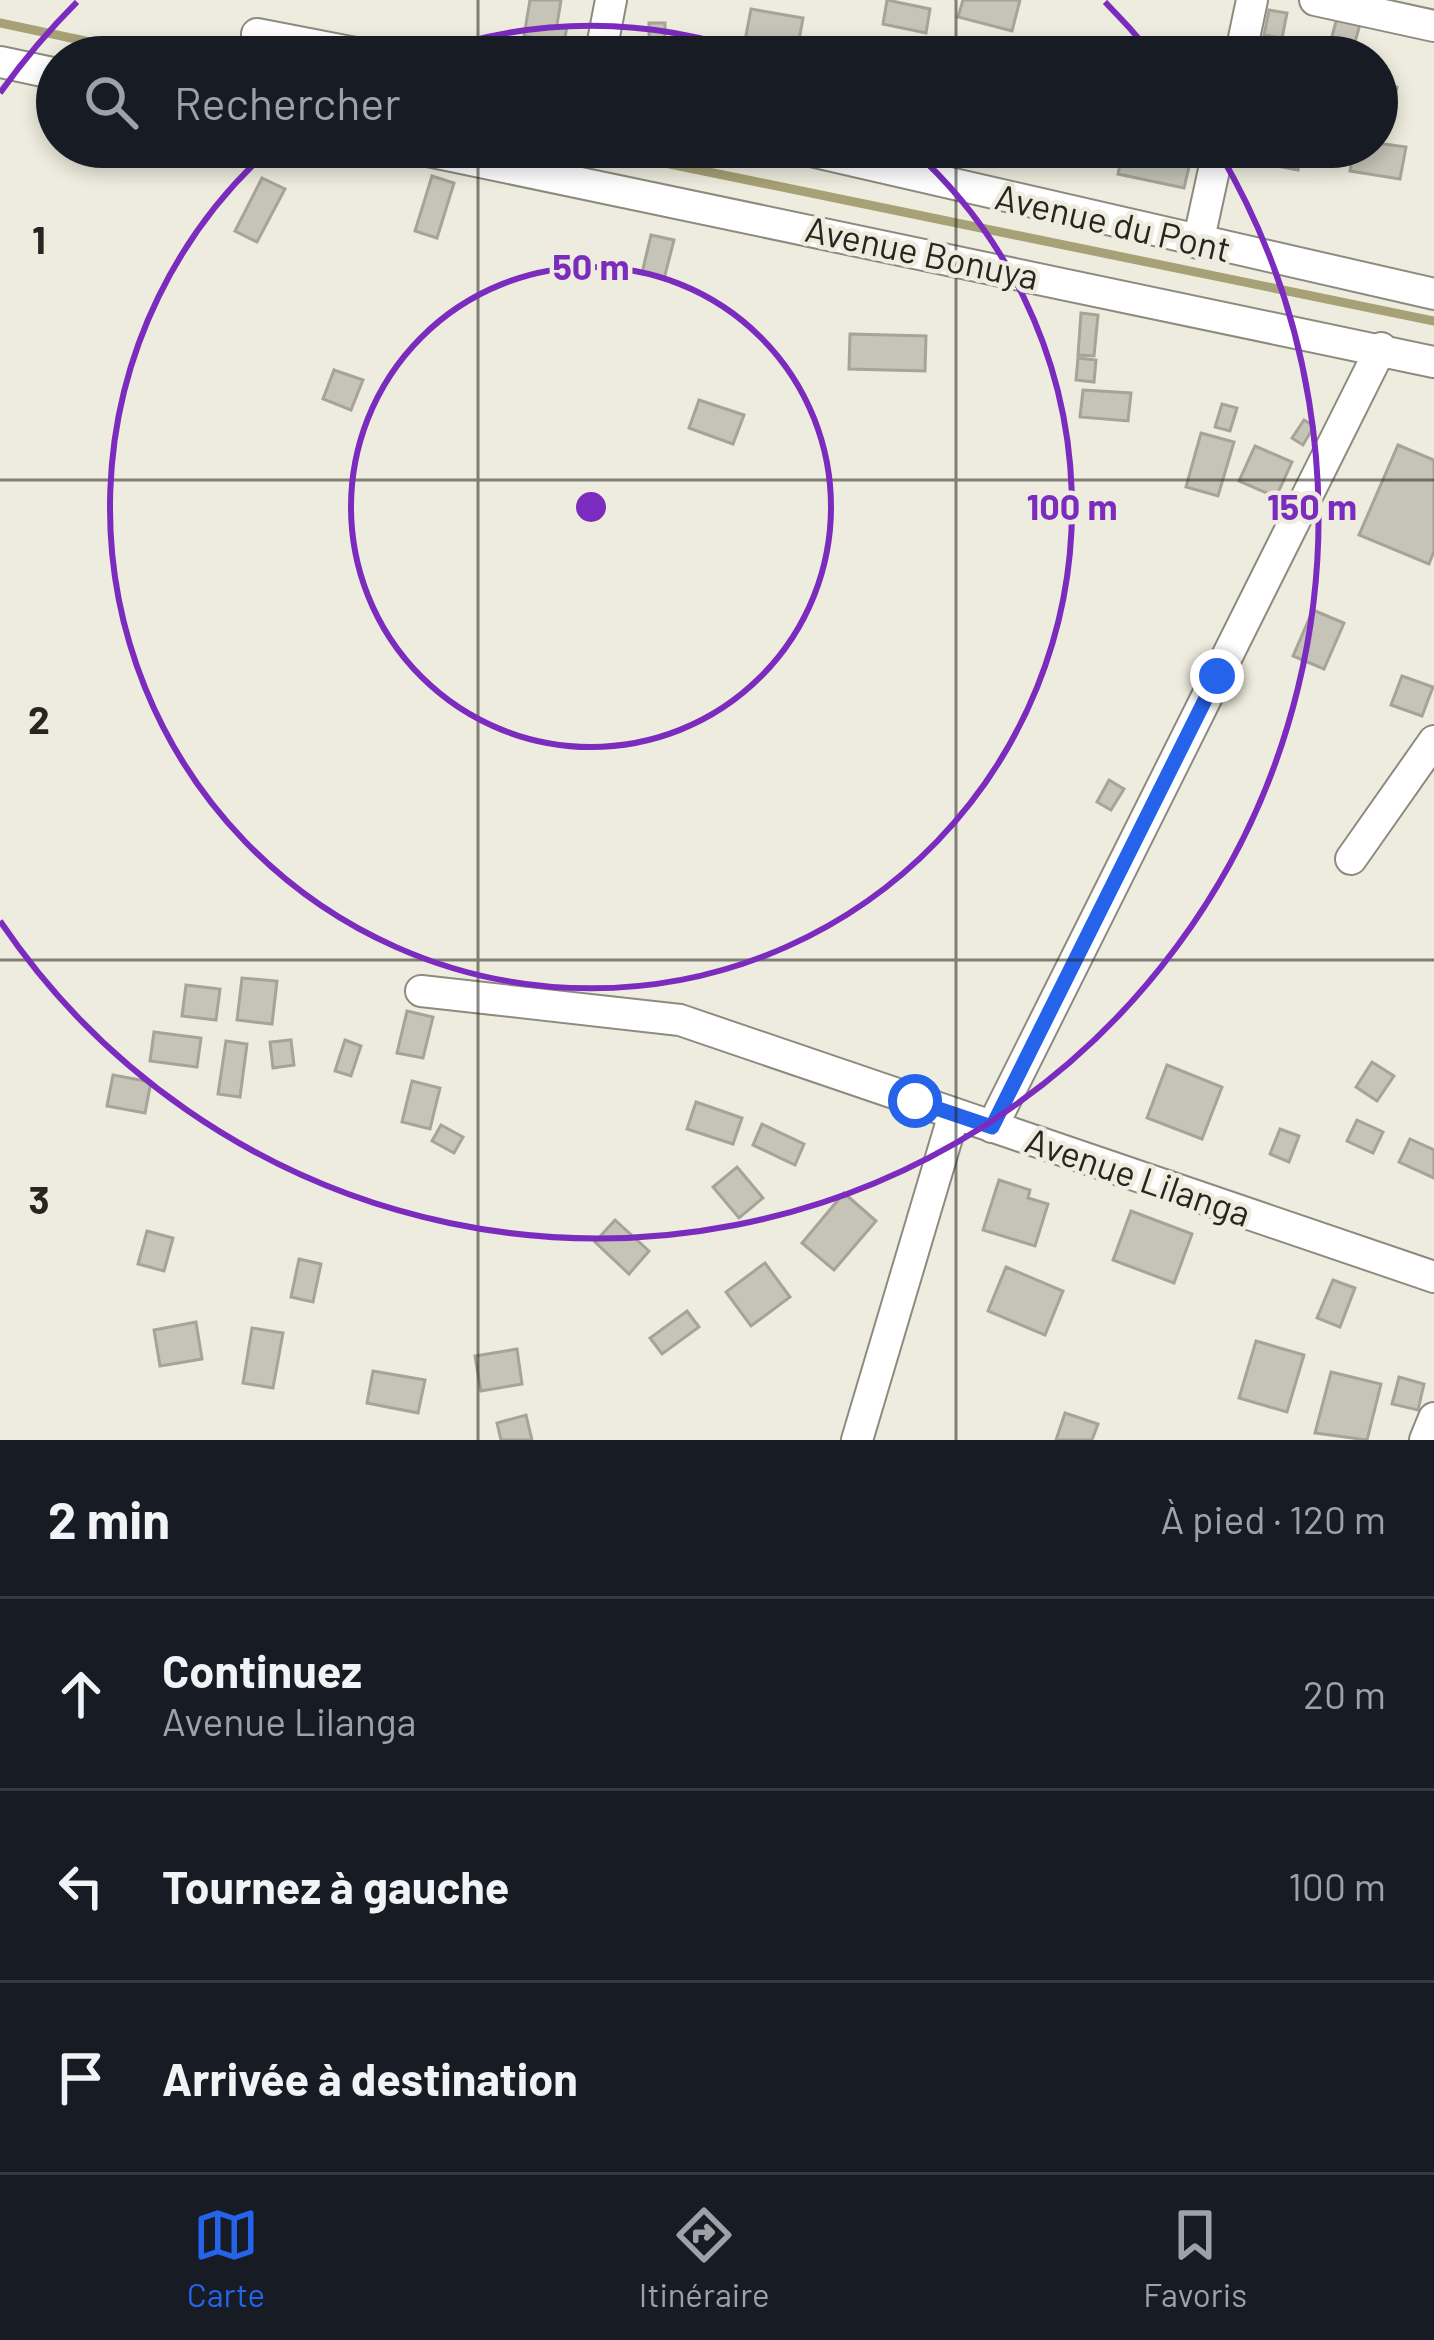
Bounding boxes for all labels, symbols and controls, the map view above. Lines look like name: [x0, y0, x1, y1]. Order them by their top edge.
search box: [36, 36, 1398, 168]
icon: search: [78, 69, 144, 135]
text: Rechercher: [174, 75, 401, 129]
street label: Avenue du Pont: [991, 174, 1235, 270]
street label: Avenue Bonuya: [802, 206, 1043, 297]
text: 1: [32, 215, 46, 262]
text: 50 m: [552, 244, 630, 287]
text: 100 m: [1026, 484, 1118, 527]
text: 150 m: [1267, 484, 1357, 527]
centre of rings: [570, 486, 612, 528]
route end: [1190, 649, 1244, 703]
text: 2: [28, 695, 50, 742]
route start: [888, 1074, 942, 1128]
street label: Avenue Lilanga: [1020, 1117, 1257, 1234]
text: 3: [28, 1175, 50, 1222]
text: 2 min: [48, 1488, 170, 1549]
text: À pied · 120 m: [1161, 1495, 1386, 1542]
text: Continuez: [162, 1643, 362, 1697]
icon: ahead: [48, 1661, 114, 1727]
text: 20 m: [1303, 1670, 1386, 1717]
text: Avenue Lilanga: [162, 1697, 417, 1744]
icon: left: [48, 1853, 114, 1919]
text: Tournez à gauche: [162, 1859, 509, 1913]
text: 100 m: [1288, 1862, 1386, 1909]
icon: arrive: [48, 2045, 114, 2111]
text: Arrivée à destination: [162, 2051, 578, 2105]
tab: Carte: [187, 2202, 265, 2314]
tab: Itinéraire: [639, 2202, 770, 2314]
tab: Favoris: [1143, 2202, 1247, 2314]

